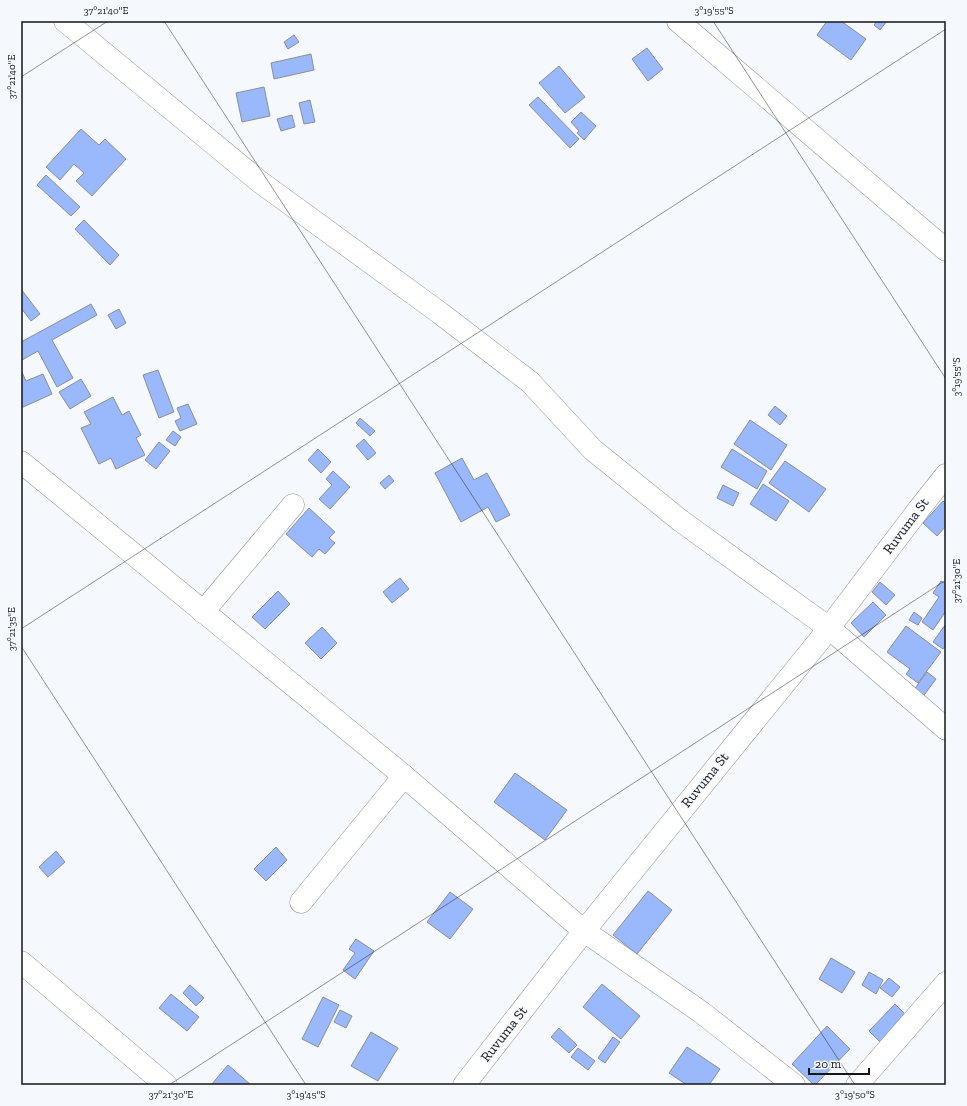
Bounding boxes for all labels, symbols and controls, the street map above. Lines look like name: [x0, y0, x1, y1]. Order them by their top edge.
text: 37°21'40"E: [84, 5, 128, 17]
text: 3°19'55"S: [694, 5, 734, 17]
text: 37°21'40"E: [6, 55, 18, 99]
text: 3°19'55"S: [951, 357, 963, 397]
street label: Ruvuma St: [879, 494, 933, 557]
text: 37°21'30"E: [951, 559, 963, 603]
text: 37°21'35"E: [6, 607, 18, 651]
street label: Ruvuma St: [678, 748, 733, 811]
street label: Ruvuma St: [477, 1002, 532, 1065]
scale bar: [809, 1050, 869, 1076]
text: 20 m: [815, 1057, 842, 1071]
text: 37°21'30"E: [149, 1089, 193, 1101]
text: 3°19'45"S: [286, 1089, 326, 1101]
text: 3°19'50"S: [835, 1089, 875, 1101]

